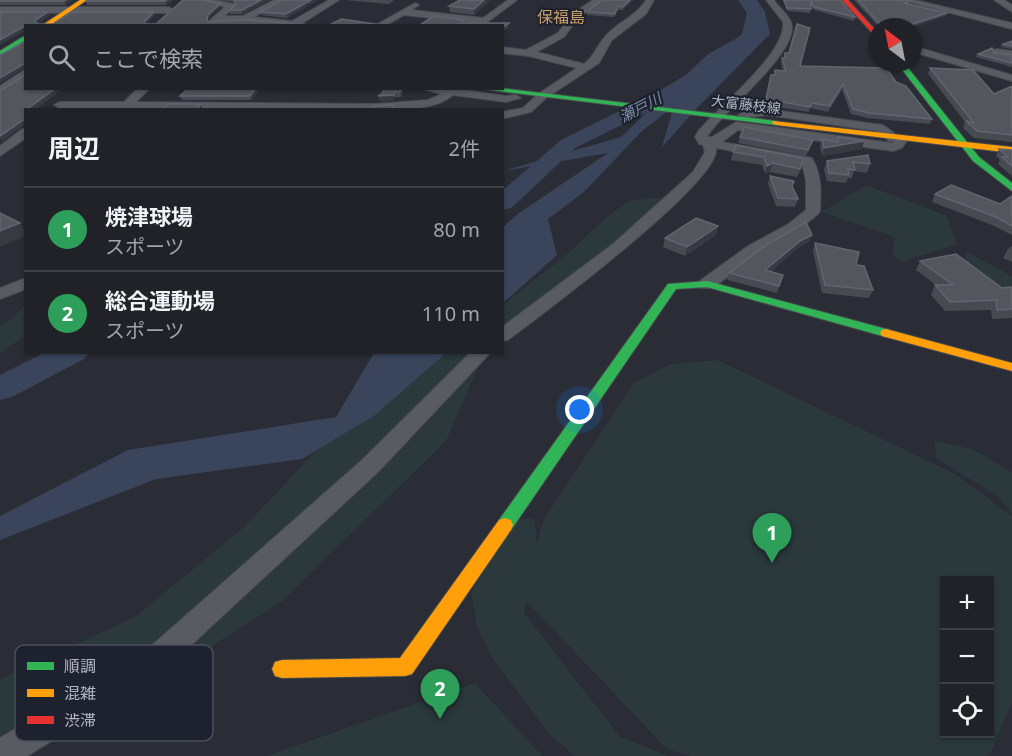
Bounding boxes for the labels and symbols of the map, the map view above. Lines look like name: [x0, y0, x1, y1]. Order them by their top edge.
district label: 保福島: [537, 6, 585, 28]
north arrow: [868, 18, 922, 72]
water label: 瀬戸川: [615, 87, 666, 126]
street label: 大富藤枝線: [710, 90, 782, 118]
your location: [565, 395, 594, 424]
pin: 1: [752, 514, 792, 563]
legend: [15, 645, 213, 741]
text: 順調: [64, 655, 96, 677]
pin: 2: [420, 670, 460, 719]
text: 混雑: [64, 682, 96, 704]
text: 渋滞: [64, 709, 96, 731]

